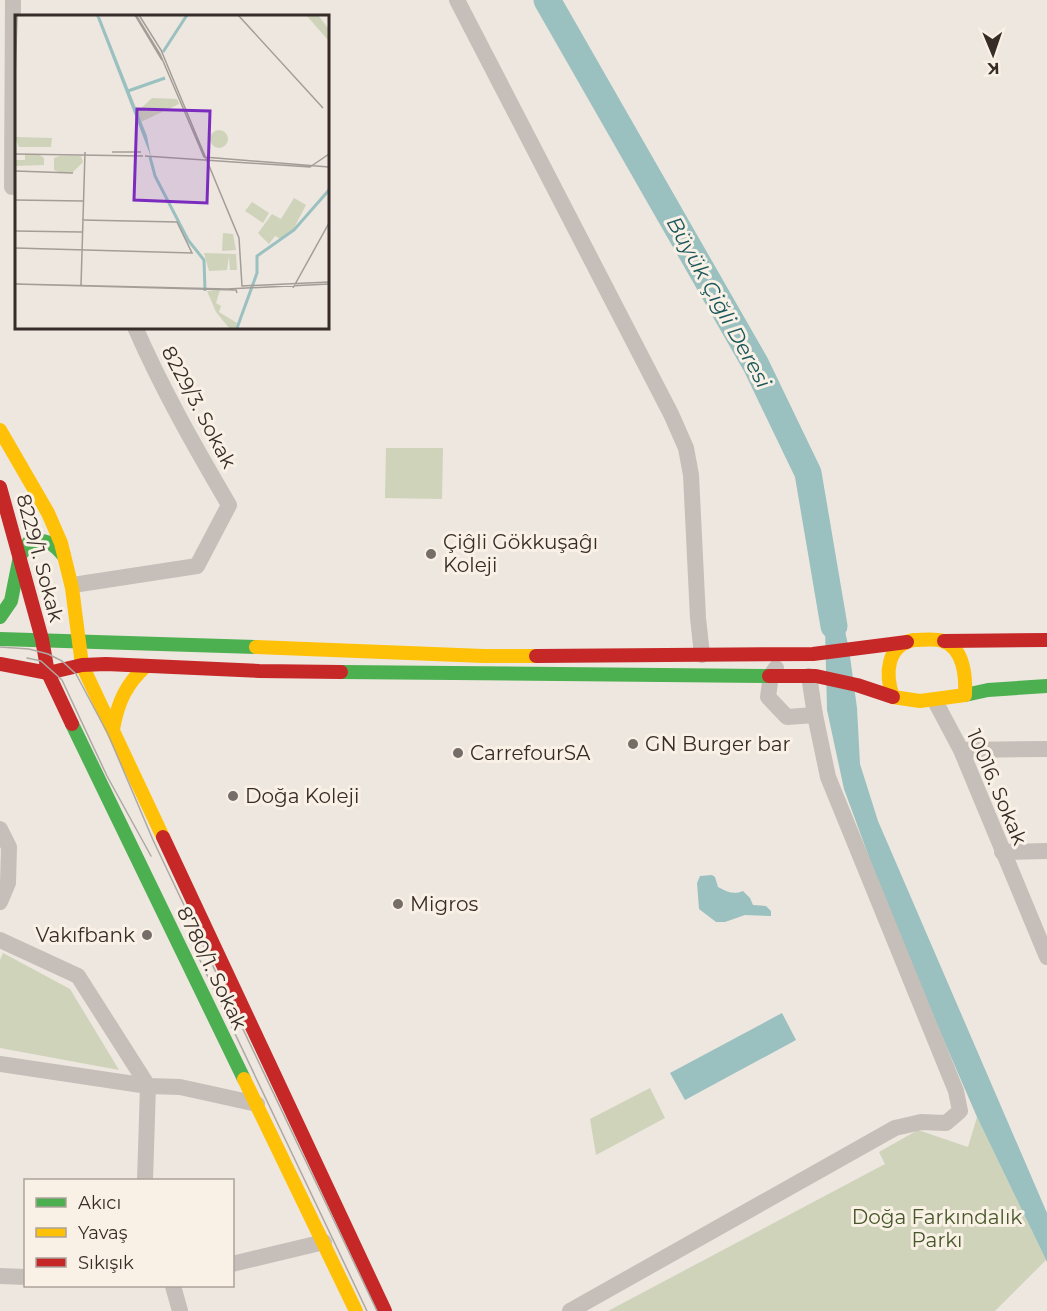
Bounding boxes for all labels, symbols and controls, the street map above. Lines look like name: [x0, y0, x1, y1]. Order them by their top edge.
inset map: [15, 15, 328, 328]
north arrow: [963, 24, 1023, 84]
text: K: [986, 59, 1000, 78]
water label: Büyük Çiğli Deresi: [662, 212, 777, 392]
street label: 8229/3. Sokak: [157, 342, 241, 472]
street label: 8229/1. Sokak: [11, 491, 69, 625]
place label: Çiĝli Gökkuşaĝı Koleji: [443, 530, 598, 577]
marker: Çiĝli Gökkuşaĝı Koleji: [424, 547, 438, 561]
street label: 10016. Sokak: [962, 726, 1032, 848]
place label: GN Burger bar: [645, 732, 791, 756]
marker: GN Burger bar: [626, 737, 640, 751]
place label: CarrefourSA: [470, 741, 591, 765]
marker: CarrefourSA: [451, 746, 465, 760]
place label: Doğa Koleji: [245, 784, 359, 808]
marker: Doğa Koleji: [226, 789, 240, 803]
place label: Migros: [410, 892, 478, 916]
marker: Migros: [391, 897, 405, 911]
street label: 8780/1. Sokak: [172, 902, 252, 1034]
place label: Vakıfbank: [36, 923, 135, 947]
marker: Vakıfbank: [140, 928, 154, 942]
legend: [24, 1179, 234, 1287]
text: Akıcı: [78, 1192, 121, 1214]
park label: Doğa Farkındalık Parkı: [852, 1205, 1022, 1252]
text: Yavaş: [78, 1222, 128, 1244]
text: Sıkışık: [78, 1252, 134, 1274]

